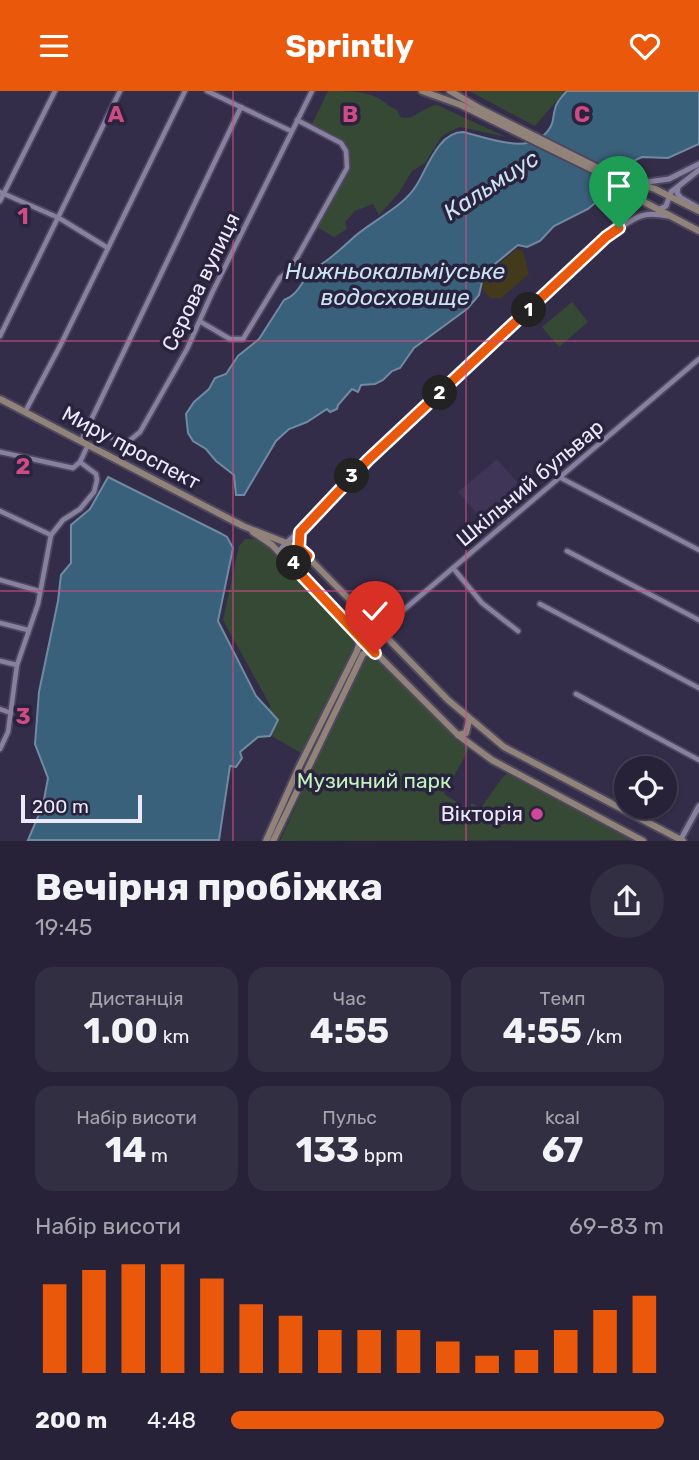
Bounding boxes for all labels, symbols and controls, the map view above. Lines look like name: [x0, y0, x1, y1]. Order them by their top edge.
icon: menu: [35, 27, 73, 65]
text: Sprintly: [285, 27, 414, 65]
icon: heart: [626, 27, 664, 65]
text: A: [108, 100, 125, 128]
text: B: [342, 100, 358, 128]
text: C: [574, 100, 590, 128]
water label: Кальмиус: [438, 144, 544, 226]
pin: [589, 156, 649, 228]
icon: arrive: [600, 167, 638, 205]
text: 1: [17, 202, 29, 230]
street label: Сєрова вулиця: [156, 209, 245, 355]
water label: Нижньокальміуське водосховище: [285, 257, 505, 311]
pin: 1: [512, 293, 546, 327]
text: 1: [524, 298, 533, 321]
pin: 2: [422, 375, 458, 411]
text: 2: [433, 381, 446, 404]
street label: Миру проспект: [58, 401, 205, 495]
street label: Шкільний бульвар: [451, 414, 608, 551]
text: 2: [16, 452, 30, 480]
pin: 3: [334, 459, 370, 493]
text: 3: [345, 464, 358, 487]
pin: 4: [276, 545, 312, 581]
text: 4: [287, 551, 300, 574]
pin: [345, 581, 405, 653]
icon: check: [356, 592, 394, 630]
text: 3: [15, 702, 31, 730]
map controls: [614, 756, 677, 819]
button: locate: [614, 756, 677, 819]
park label: Музичний парк: [297, 768, 451, 793]
scale bar: [21, 792, 142, 823]
text: 200 m: [32, 795, 89, 818]
place label: Вікторія: [441, 801, 523, 826]
marker: Вікторія: [529, 806, 545, 822]
text: Вечірня пробіжка: [35, 864, 383, 910]
button: share: [590, 864, 664, 938]
text: 19:45: [35, 913, 92, 941]
text: Дистанція: [90, 987, 184, 1010]
text: Час: [333, 987, 366, 1010]
text: Темп: [540, 987, 585, 1010]
text: 1.00: [83, 1010, 158, 1052]
text: 4:55: [310, 1010, 389, 1052]
text: 4:55: [503, 1010, 582, 1052]
text: km: [158, 1025, 190, 1048]
text: /km: [582, 1025, 622, 1048]
text: Набір висоти: [76, 1106, 197, 1129]
text: Пульс: [322, 1106, 377, 1129]
text: kcal: [545, 1106, 580, 1129]
text: 14: [105, 1129, 146, 1171]
text: 133: [296, 1129, 359, 1171]
text: 67: [542, 1129, 583, 1171]
text: m: [146, 1144, 168, 1167]
text: bpm: [359, 1144, 403, 1167]
text: Набір висоти: [35, 1212, 181, 1240]
text: 69–83 m: [569, 1212, 664, 1240]
text: 200 m: [35, 1406, 107, 1434]
text: 4:48: [147, 1406, 196, 1434]

